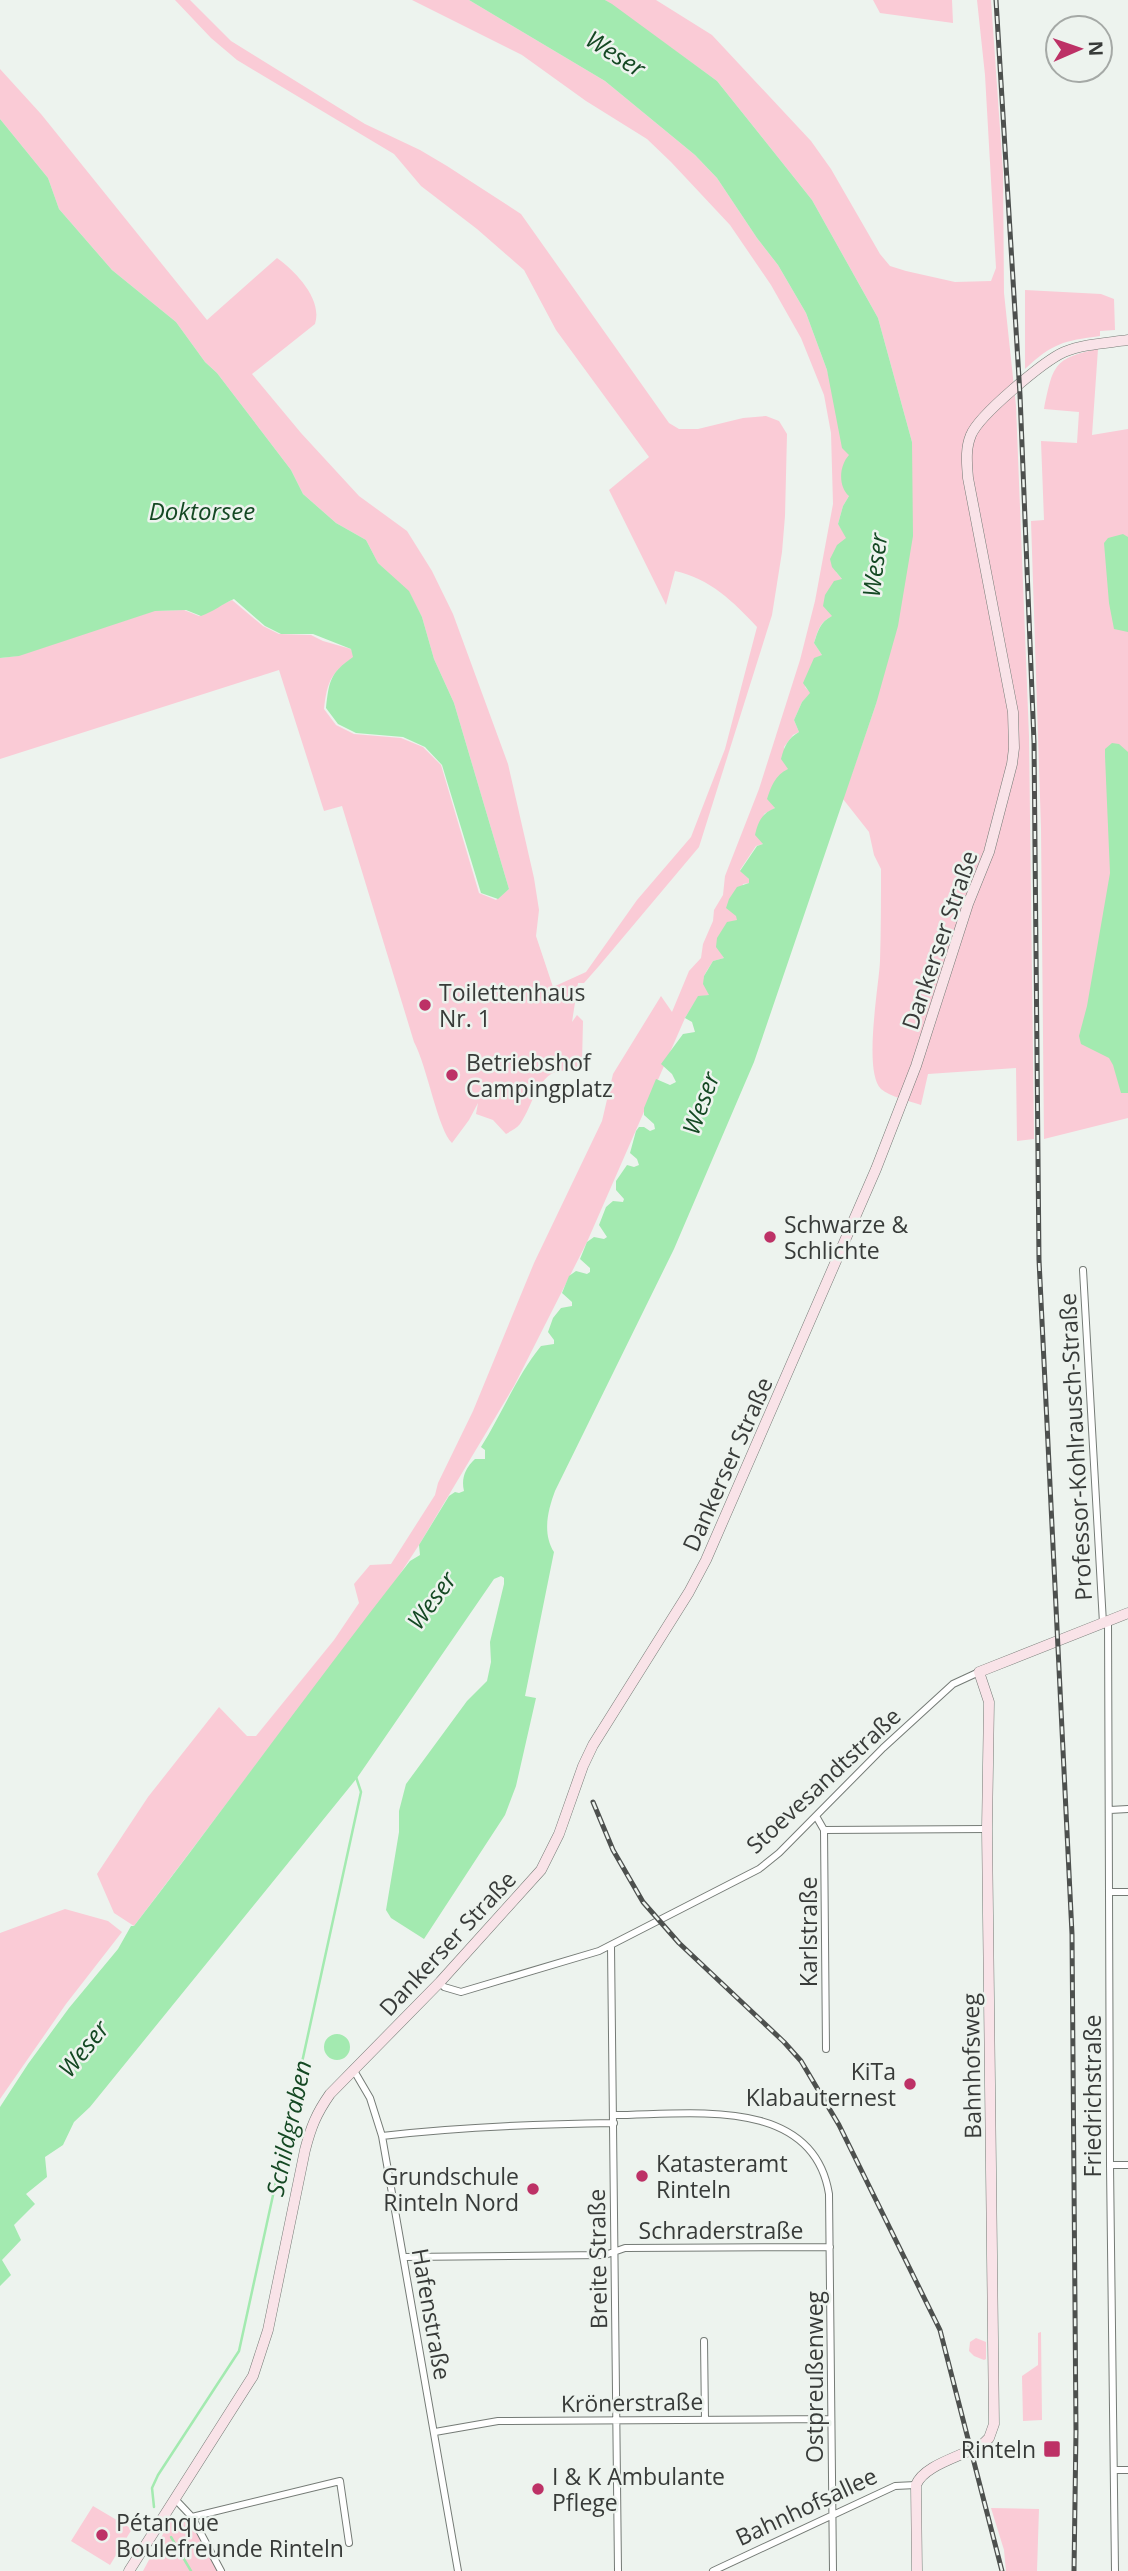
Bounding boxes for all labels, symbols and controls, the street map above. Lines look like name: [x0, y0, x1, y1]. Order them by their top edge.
north arrow: [1044, 14, 1114, 84]
water label: Weser: [580, 22, 653, 85]
text: N: [1083, 40, 1109, 57]
water label: Doktorsee: [149, 494, 255, 527]
water label: Weser: [854, 530, 894, 599]
street label: Dankerser Straße: [893, 846, 985, 1034]
place label: Toilettenhaus Nr. 1: [439, 976, 585, 1034]
marker: Toilettenhaus Nr. 1: [417, 997, 433, 1013]
place label: Betriebshof Campingplatz: [466, 1046, 613, 1104]
water label: Weser: [674, 1066, 727, 1139]
marker: Betriebshof Campingplatz: [444, 1067, 460, 1083]
place label: Schwarze & Schlichte: [784, 1208, 908, 1266]
marker: Schwarze & Schlichte: [762, 1229, 778, 1245]
street label: Professor-Kohlrausch-Straße: [1051, 1292, 1099, 1602]
street label: Dankerser Straße: [674, 1372, 780, 1556]
water label: Weser: [399, 1563, 464, 1636]
street label: Stoevesandtstraße: [739, 1700, 907, 1860]
street label: Dankerser Straße: [371, 1864, 523, 2022]
street label: Karlstraße: [792, 1877, 824, 1987]
street label: Bahnhofsweg: [954, 1992, 988, 2139]
water label: Weser: [50, 2011, 117, 2083]
street label: Friedrichstraße: [1076, 2015, 1108, 2177]
place label: KiTa Klabauternest: [746, 2055, 896, 2113]
water label: Schildgraben: [258, 2057, 318, 2199]
marker: KiTa Klabauternest: [902, 2076, 918, 2092]
place label: Katasteramt Rinteln: [656, 2147, 788, 2205]
place label: Grundschule Rinteln Nord: [382, 2160, 519, 2218]
marker: Katasteramt Rinteln: [634, 2168, 650, 2184]
marker: Grundschule Rinteln Nord: [525, 2181, 541, 2197]
street label: Breite Straße: [580, 2189, 614, 2329]
street label: Schraderstraße: [639, 2214, 803, 2246]
street label: Hafenstraße: [405, 2246, 459, 2382]
street label: Ostpreußenweg: [798, 2290, 830, 2463]
street label: Krönerstraße: [561, 2385, 703, 2419]
place label: Rinteln: [961, 2433, 1036, 2465]
marker: Rinteln: [1042, 2439, 1062, 2459]
street label: Bahnhofsallee: [730, 2459, 882, 2553]
place label: I & K Ambulante Pflege: [552, 2460, 725, 2518]
marker: I & K Ambulante Pflege: [530, 2481, 546, 2497]
place label: Pétanque Boulefreunde Rinteln: [116, 2506, 344, 2564]
marker: Pétanque Boulefreunde Rinteln: [94, 2527, 110, 2543]

